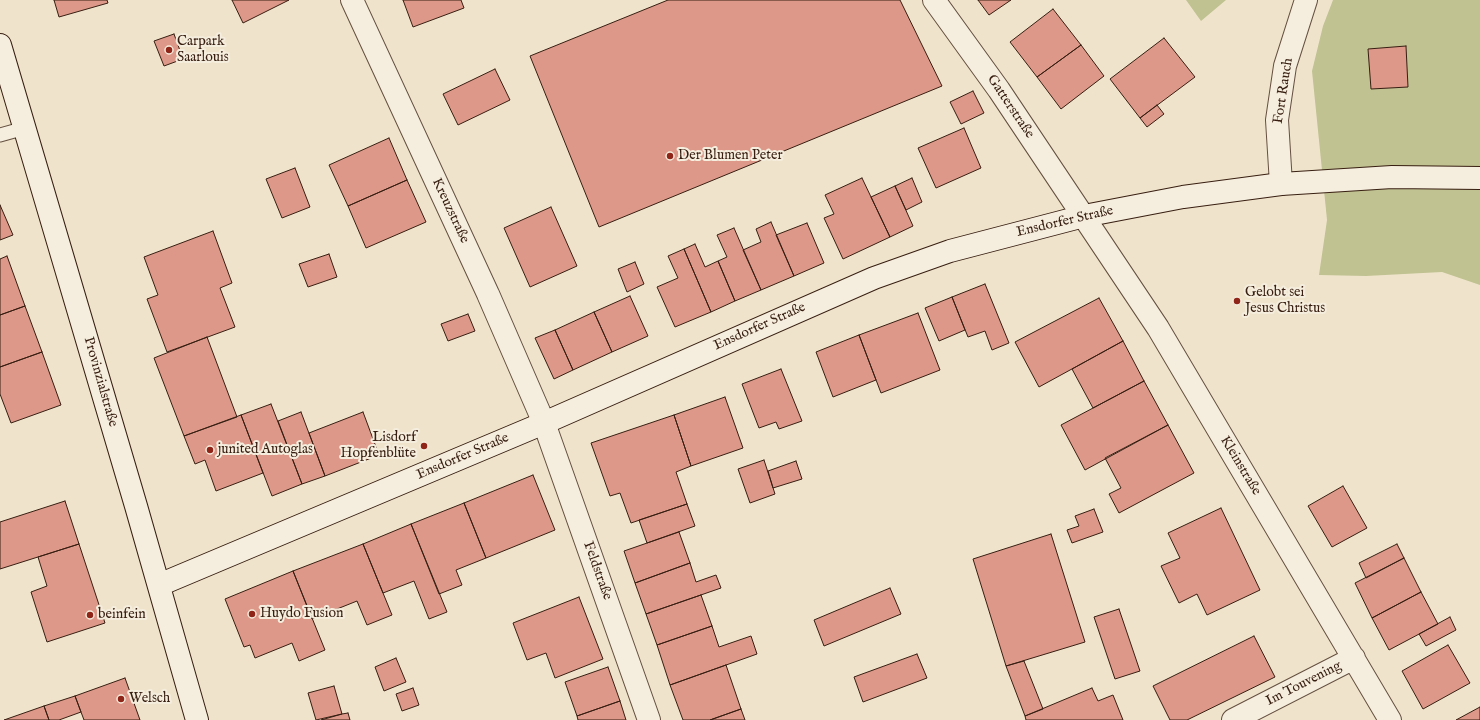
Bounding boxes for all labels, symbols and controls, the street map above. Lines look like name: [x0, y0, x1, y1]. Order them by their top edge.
place label: Carpark Saarlouis: [177, 34, 229, 66]
marker: Carpark Saarlouis: [164, 45, 174, 55]
street label: Fort Rauch: [1270, 57, 1298, 125]
street label: Gatterstraße: [983, 72, 1037, 142]
place label: Der Blumen Peter: [678, 148, 783, 164]
marker: Der Blumen Peter: [665, 151, 675, 161]
street label: Kreuzstraße: [428, 176, 472, 246]
street label: Ensdorfer Straße: [1015, 203, 1115, 241]
place label: Gelobt sei Jesus Christus: [1245, 285, 1325, 318]
marker: Gelobt sei Jesus Christus: [1232, 296, 1242, 306]
street label: Ensdorfer Straße: [712, 299, 808, 355]
street label: Provinzialstraße: [79, 335, 121, 429]
place label: Lisdorf Hopfenblüte: [341, 430, 416, 462]
street label: Ensdorfer Straße: [414, 430, 512, 484]
street label: Kleinstraße: [1216, 433, 1264, 499]
marker: Lisdorf Hopfenblüte: [419, 441, 429, 451]
place label: junited Autoglas: [218, 442, 313, 458]
marker: junited Autoglas: [205, 445, 215, 455]
street label: Feldstraße: [579, 539, 615, 603]
place label: Huydo Fusion: [260, 606, 343, 622]
place label: beinfein: [98, 607, 146, 623]
marker: Huydo Fusion: [247, 609, 257, 619]
marker: beinfein: [85, 610, 95, 620]
street label: Im Touvening: [1263, 658, 1345, 710]
place label: Welsch: [129, 691, 170, 707]
marker: Welsch: [116, 694, 126, 704]

